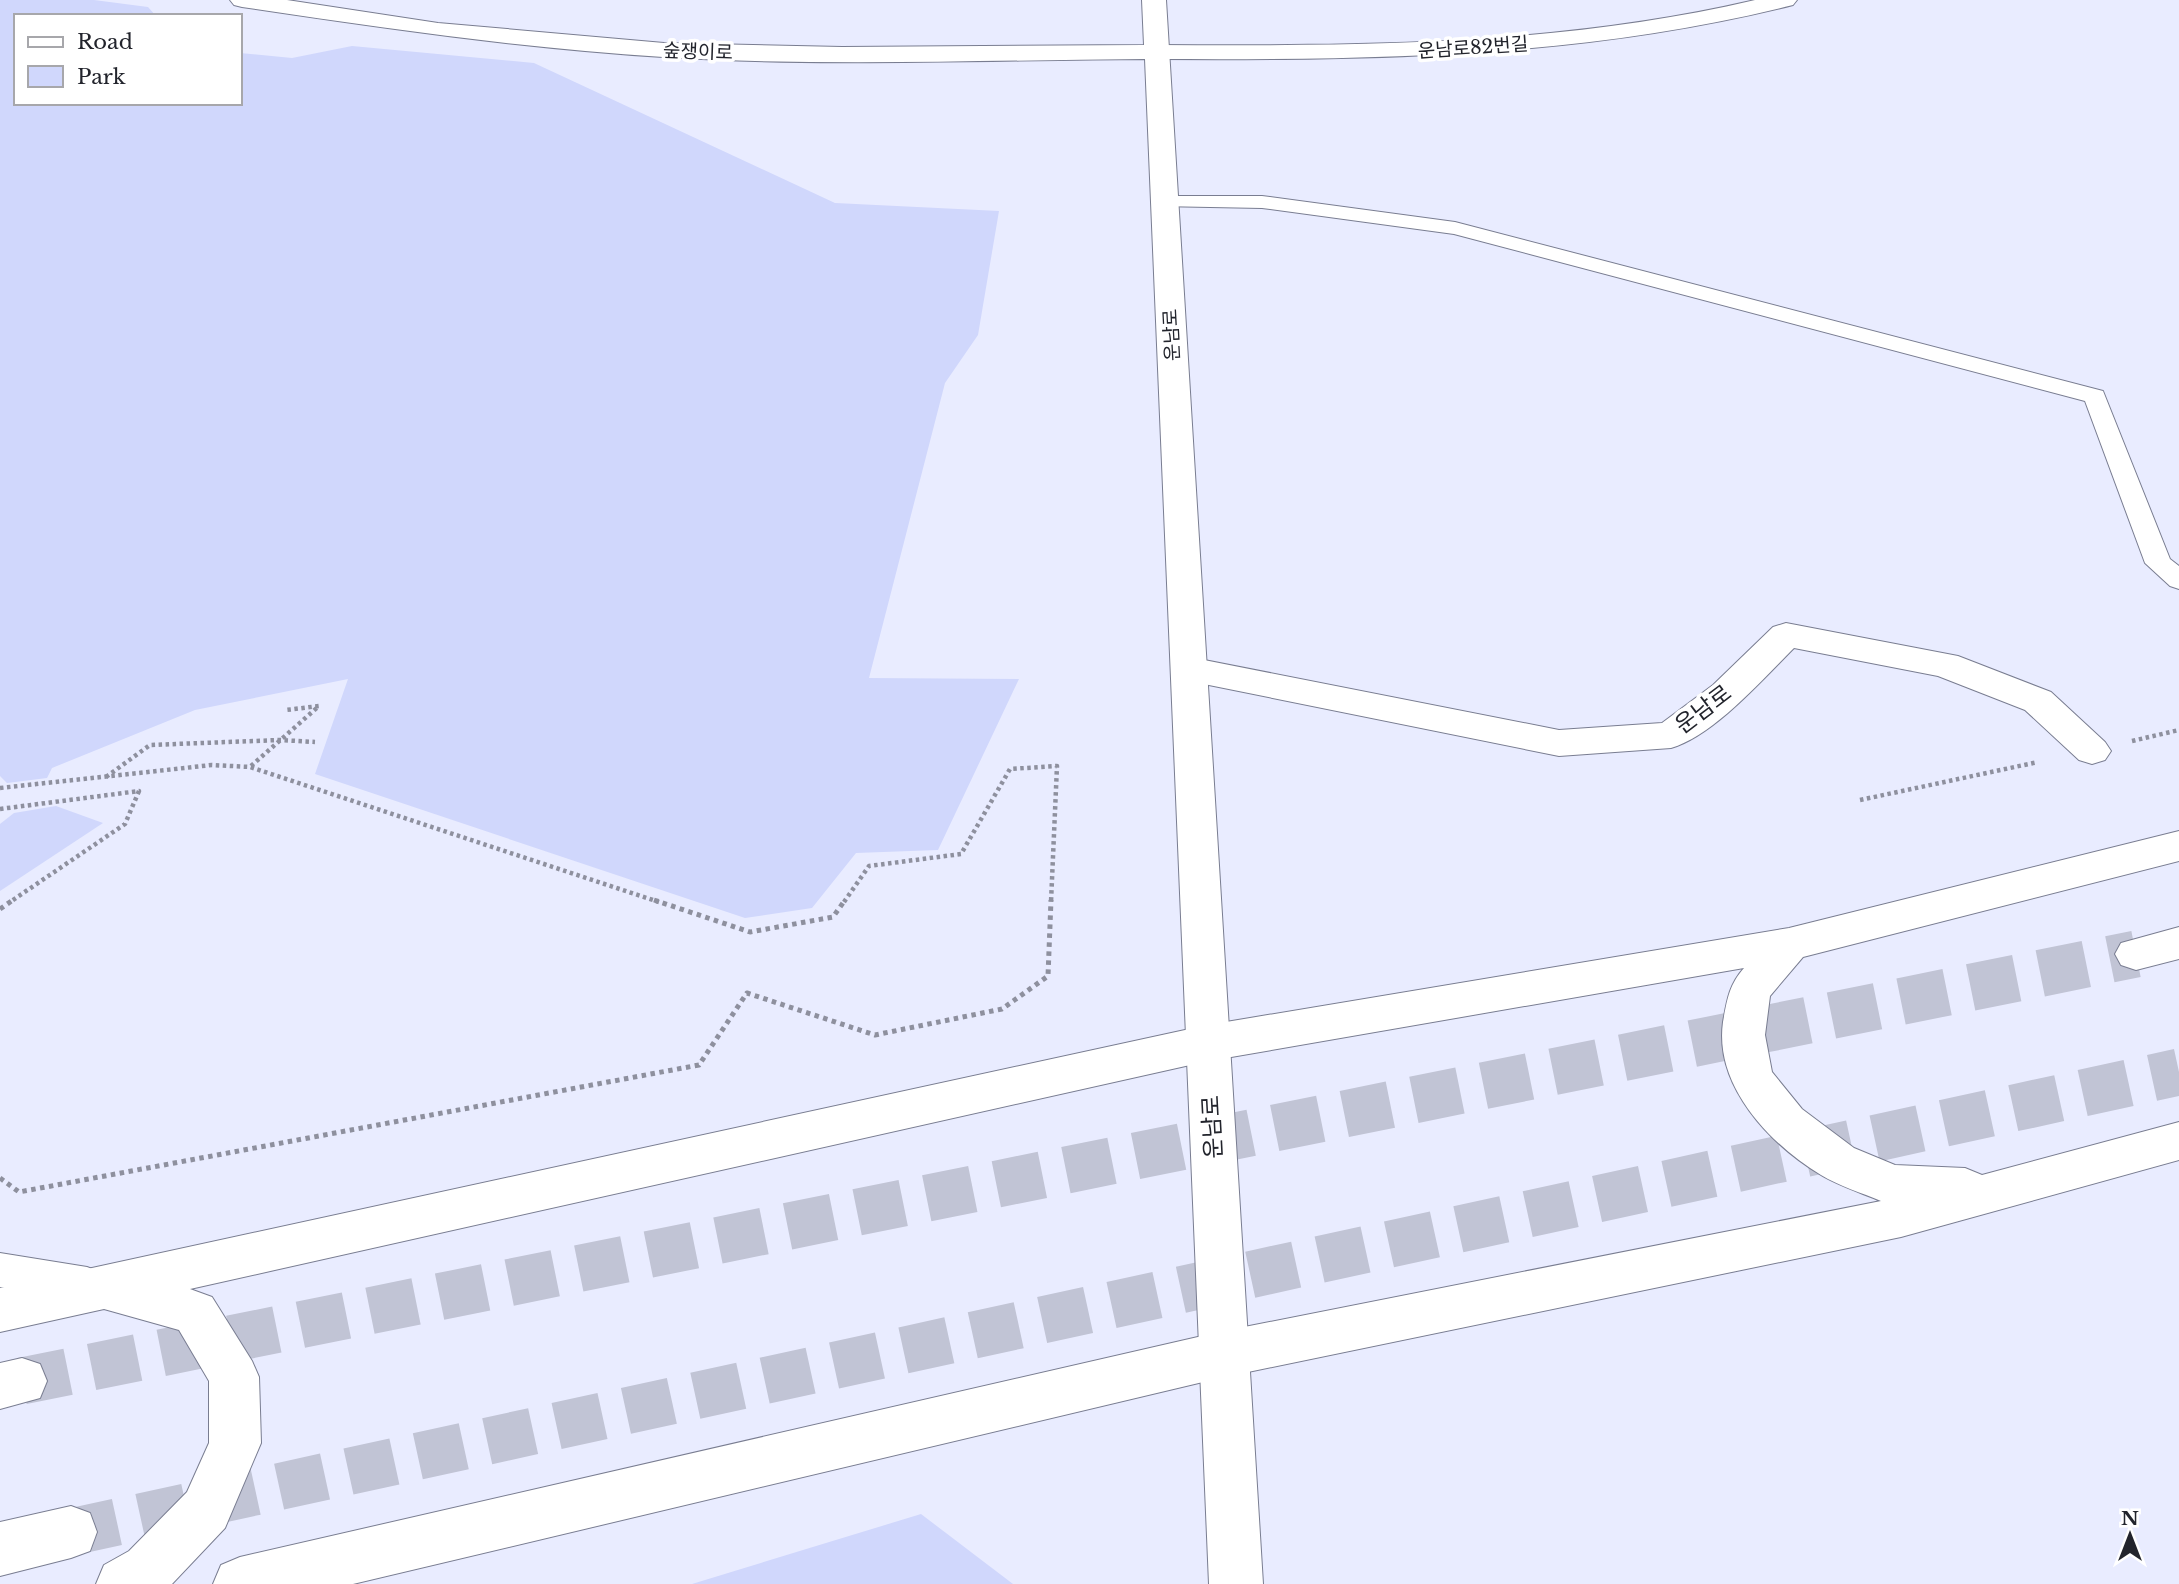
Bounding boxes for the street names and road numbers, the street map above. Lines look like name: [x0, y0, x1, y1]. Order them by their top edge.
street label: 운남로82번길: [1417, 32, 1529, 63]
street label: 숲쟁이로: [663, 39, 733, 64]
street label: 운남로: [1159, 308, 1184, 362]
street label: 운남로: [1669, 679, 1737, 739]
street label: 운남로: [1196, 1095, 1228, 1159]

